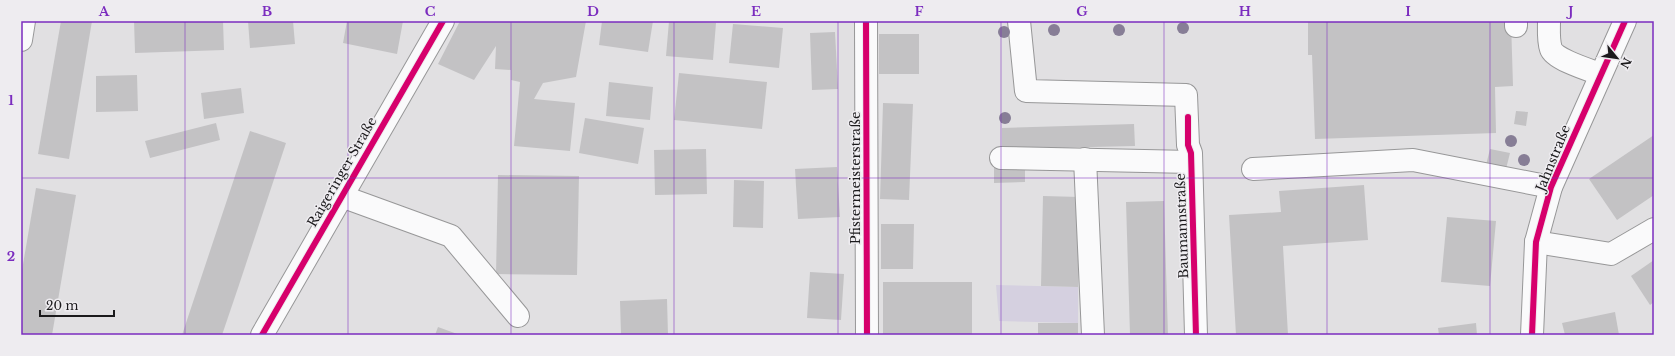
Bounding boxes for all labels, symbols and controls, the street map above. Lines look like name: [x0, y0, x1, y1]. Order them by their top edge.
text: A: [98, 3, 110, 20]
text: B: [262, 3, 272, 20]
text: C: [425, 3, 436, 20]
text: D: [587, 3, 599, 20]
text: E: [751, 3, 761, 20]
text: F: [915, 3, 924, 20]
text: G: [1076, 3, 1088, 20]
text: H: [1239, 3, 1251, 20]
text: I: [1405, 3, 1411, 20]
text: J: [1565, 3, 1574, 20]
north arrow: [1597, 38, 1637, 78]
text: N: [1617, 55, 1634, 71]
text: 1: [8, 92, 14, 109]
street label: Pfistermeisterstraße: [847, 112, 864, 244]
street label: Raigeringer Straße: [304, 114, 380, 230]
street label: Jahnstraße: [1531, 122, 1574, 196]
street label: Baumannstraße: [1172, 173, 1192, 279]
text: 2: [7, 248, 15, 265]
scale bar: [40, 292, 114, 318]
text: 20 m: [46, 298, 78, 313]

